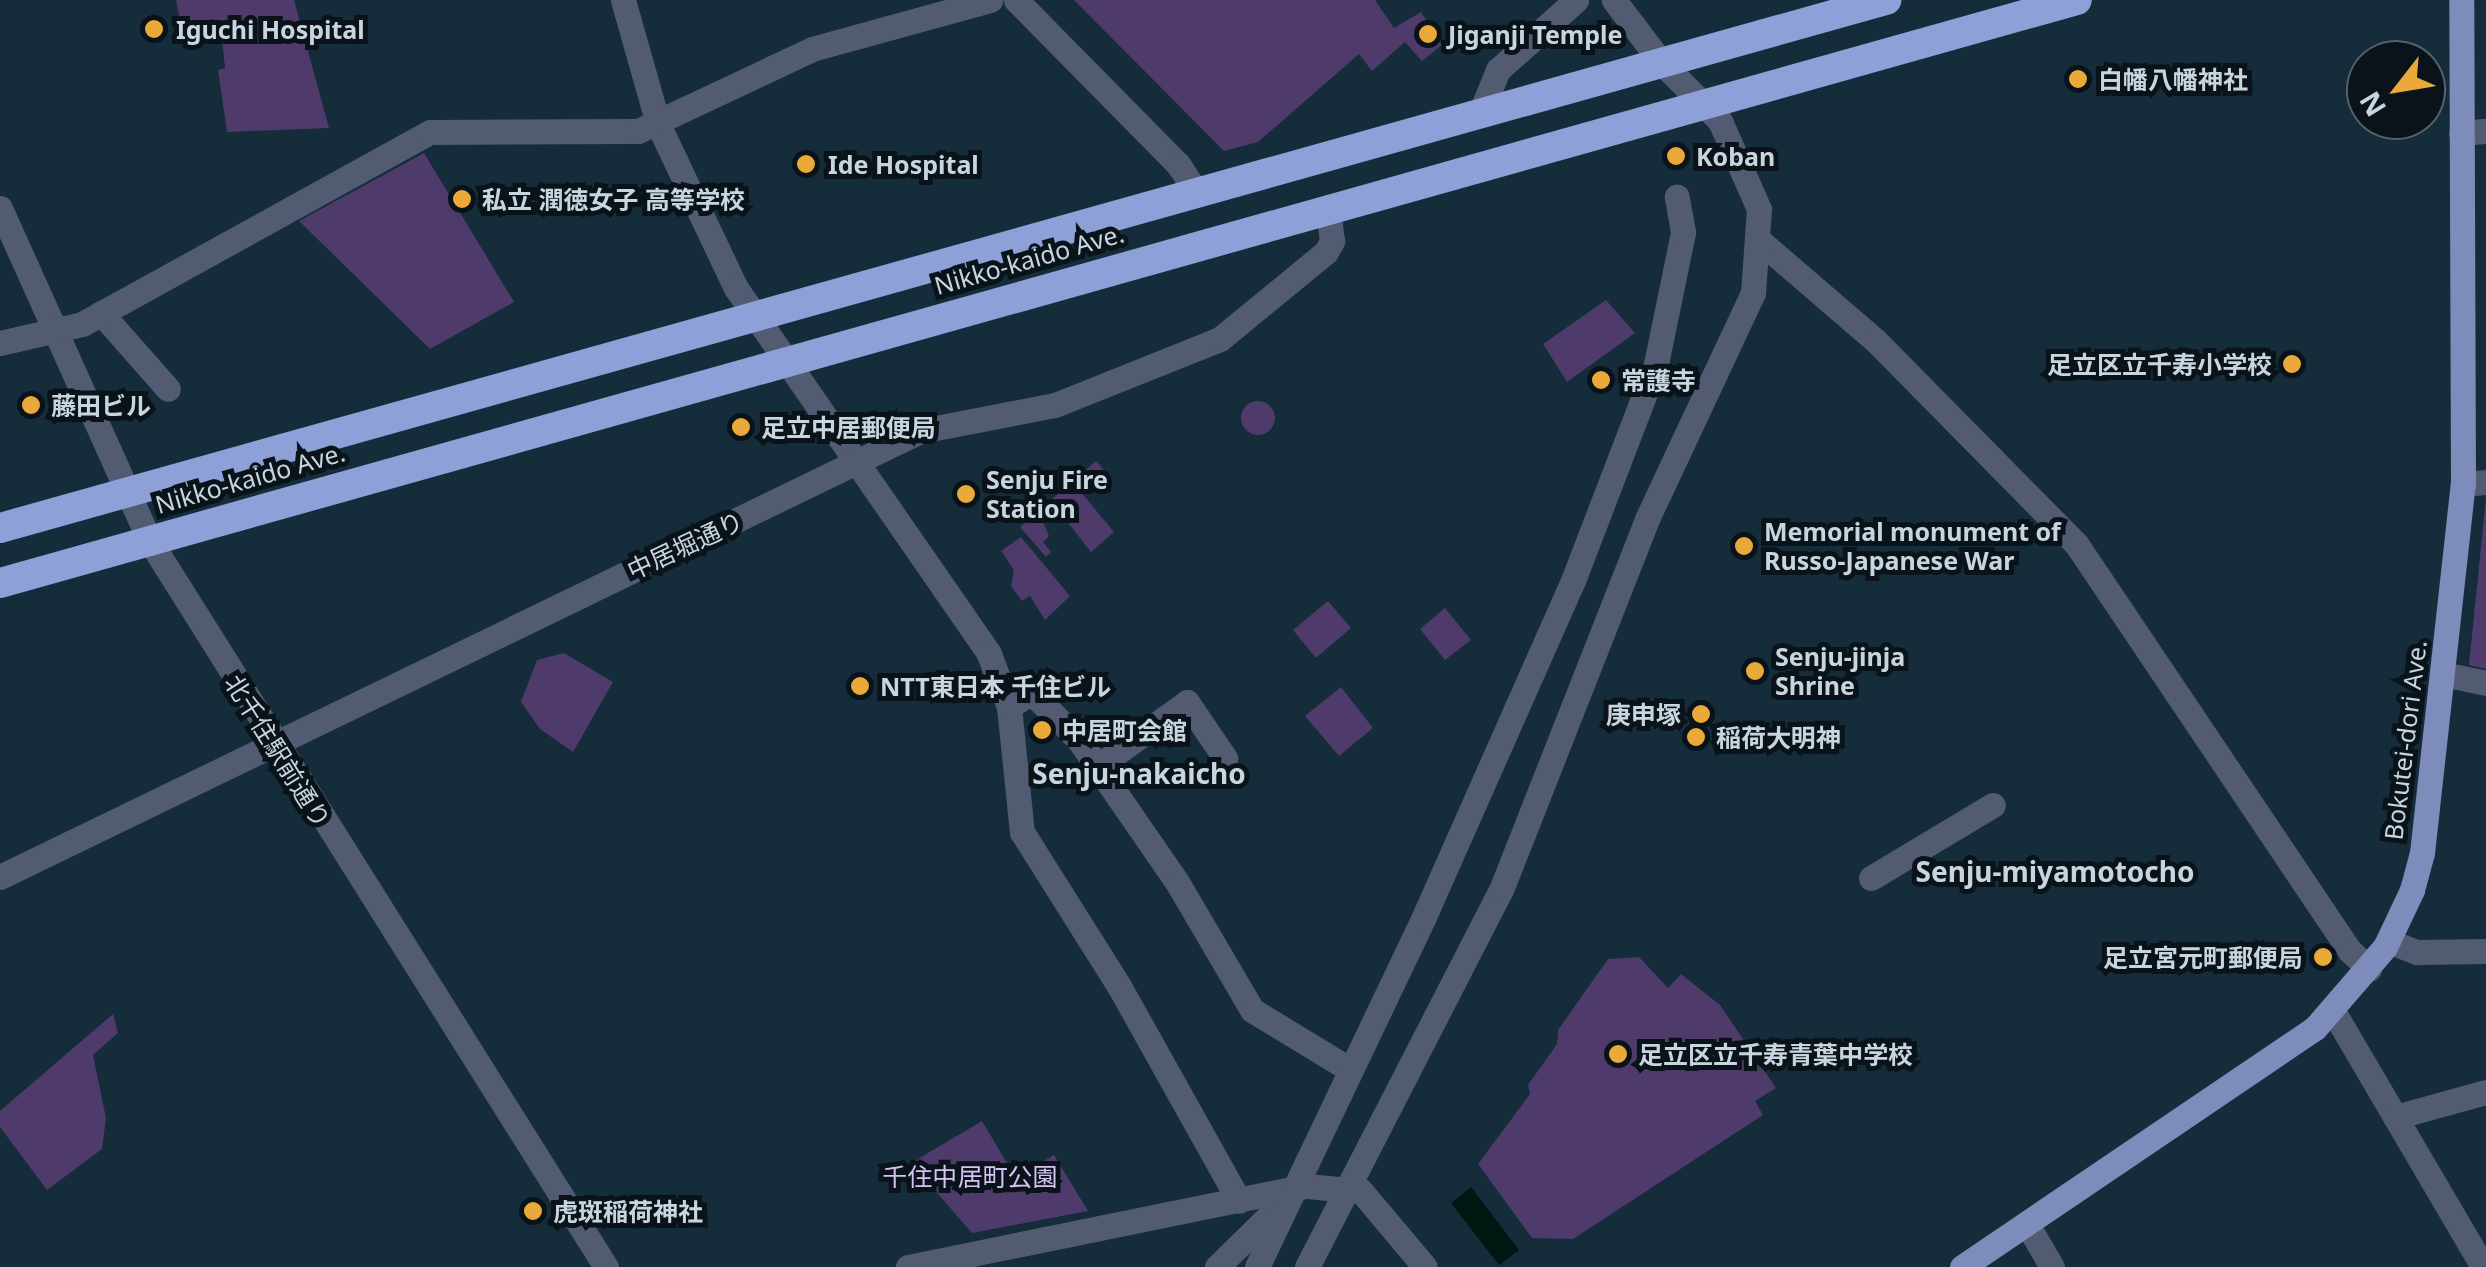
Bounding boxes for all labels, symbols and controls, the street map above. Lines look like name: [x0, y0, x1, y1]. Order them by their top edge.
place label: Iguchi Hospital: [176, 14, 365, 44]
marker: Iguchi Hospital: [141, 16, 167, 42]
place label: Jiganji Temple: [1448, 19, 1622, 49]
marker: Jiganji Temple: [1417, 23, 1439, 45]
north arrow: [2346, 40, 2446, 140]
place label: 白幡八幡神社: [2098, 64, 2248, 94]
marker: 白幡八幡神社: [2067, 68, 2089, 90]
text: N: [2350, 85, 2394, 124]
place label: Koban: [1696, 141, 1775, 171]
marker: Koban: [1665, 145, 1687, 167]
place label: Ide Hospital: [828, 149, 979, 179]
marker: Ide Hospital: [793, 151, 819, 177]
place label: 私立 潤徳女子 高等学校: [482, 184, 745, 214]
marker: 私立 潤徳女子 高等学校: [451, 188, 473, 210]
street label: Nikko-kaido Ave.: [931, 218, 1127, 300]
place label: 足立区立千寿小学校: [2047, 349, 2272, 379]
marker: 足立区立千寿小学校: [2281, 353, 2303, 375]
place label: 常護寺: [1621, 365, 1696, 395]
marker: 常護寺: [1590, 369, 1612, 391]
place label: 藤田ビル: [51, 390, 151, 420]
marker: 藤田ビル: [20, 394, 42, 416]
place label: 足立中居郵便局: [761, 412, 936, 442]
marker: 足立中居郵便局: [730, 416, 752, 438]
street label: Nikko-kaido Ave.: [152, 437, 348, 519]
place label: Senju Fire Station: [986, 465, 1108, 524]
marker: Senju Fire Station: [955, 483, 977, 505]
street label: 中居堀通り: [622, 505, 748, 585]
place label: Memorial monument of Russo-Japanese War: [1764, 517, 2061, 576]
marker: Memorial monument of Russo-Japanese War: [1733, 535, 1755, 557]
street label: Bokutei-dori Ave.: [2378, 638, 2432, 842]
place label: Senju-jinja Shrine: [1775, 642, 1905, 701]
marker: Senju-jinja Shrine: [1744, 660, 1766, 682]
street label: 北千住駅前通り: [219, 669, 337, 833]
place label: NTT東日本 千住ビル: [880, 671, 1111, 701]
marker: NTT東日本 千住ビル: [849, 675, 871, 697]
place label: 庚申塚: [1606, 699, 1681, 729]
marker: 庚申塚: [1690, 703, 1712, 725]
place label: 中居町会館: [1062, 715, 1187, 745]
marker: 中居町会館: [1031, 719, 1053, 741]
place label: 稲荷大明神: [1716, 722, 1841, 752]
marker: 稲荷大明神: [1685, 726, 1707, 748]
district label: Senju-nakaicho: [1032, 756, 1246, 790]
district label: Senju-miyamotocho: [1916, 854, 2194, 888]
place label: 足立宮元町郵便局: [2103, 942, 2303, 972]
marker: 足立宮元町郵便局: [2312, 946, 2334, 968]
place label: 足立区立千寿青葉中学校: [1638, 1039, 1913, 1069]
marker: 足立区立千寿青葉中学校: [1607, 1043, 1629, 1065]
park label: 千住中居町公園: [883, 1161, 1057, 1191]
place label: 虎斑稲荷神社: [553, 1196, 703, 1226]
marker: 虎斑稲荷神社: [522, 1200, 544, 1222]

